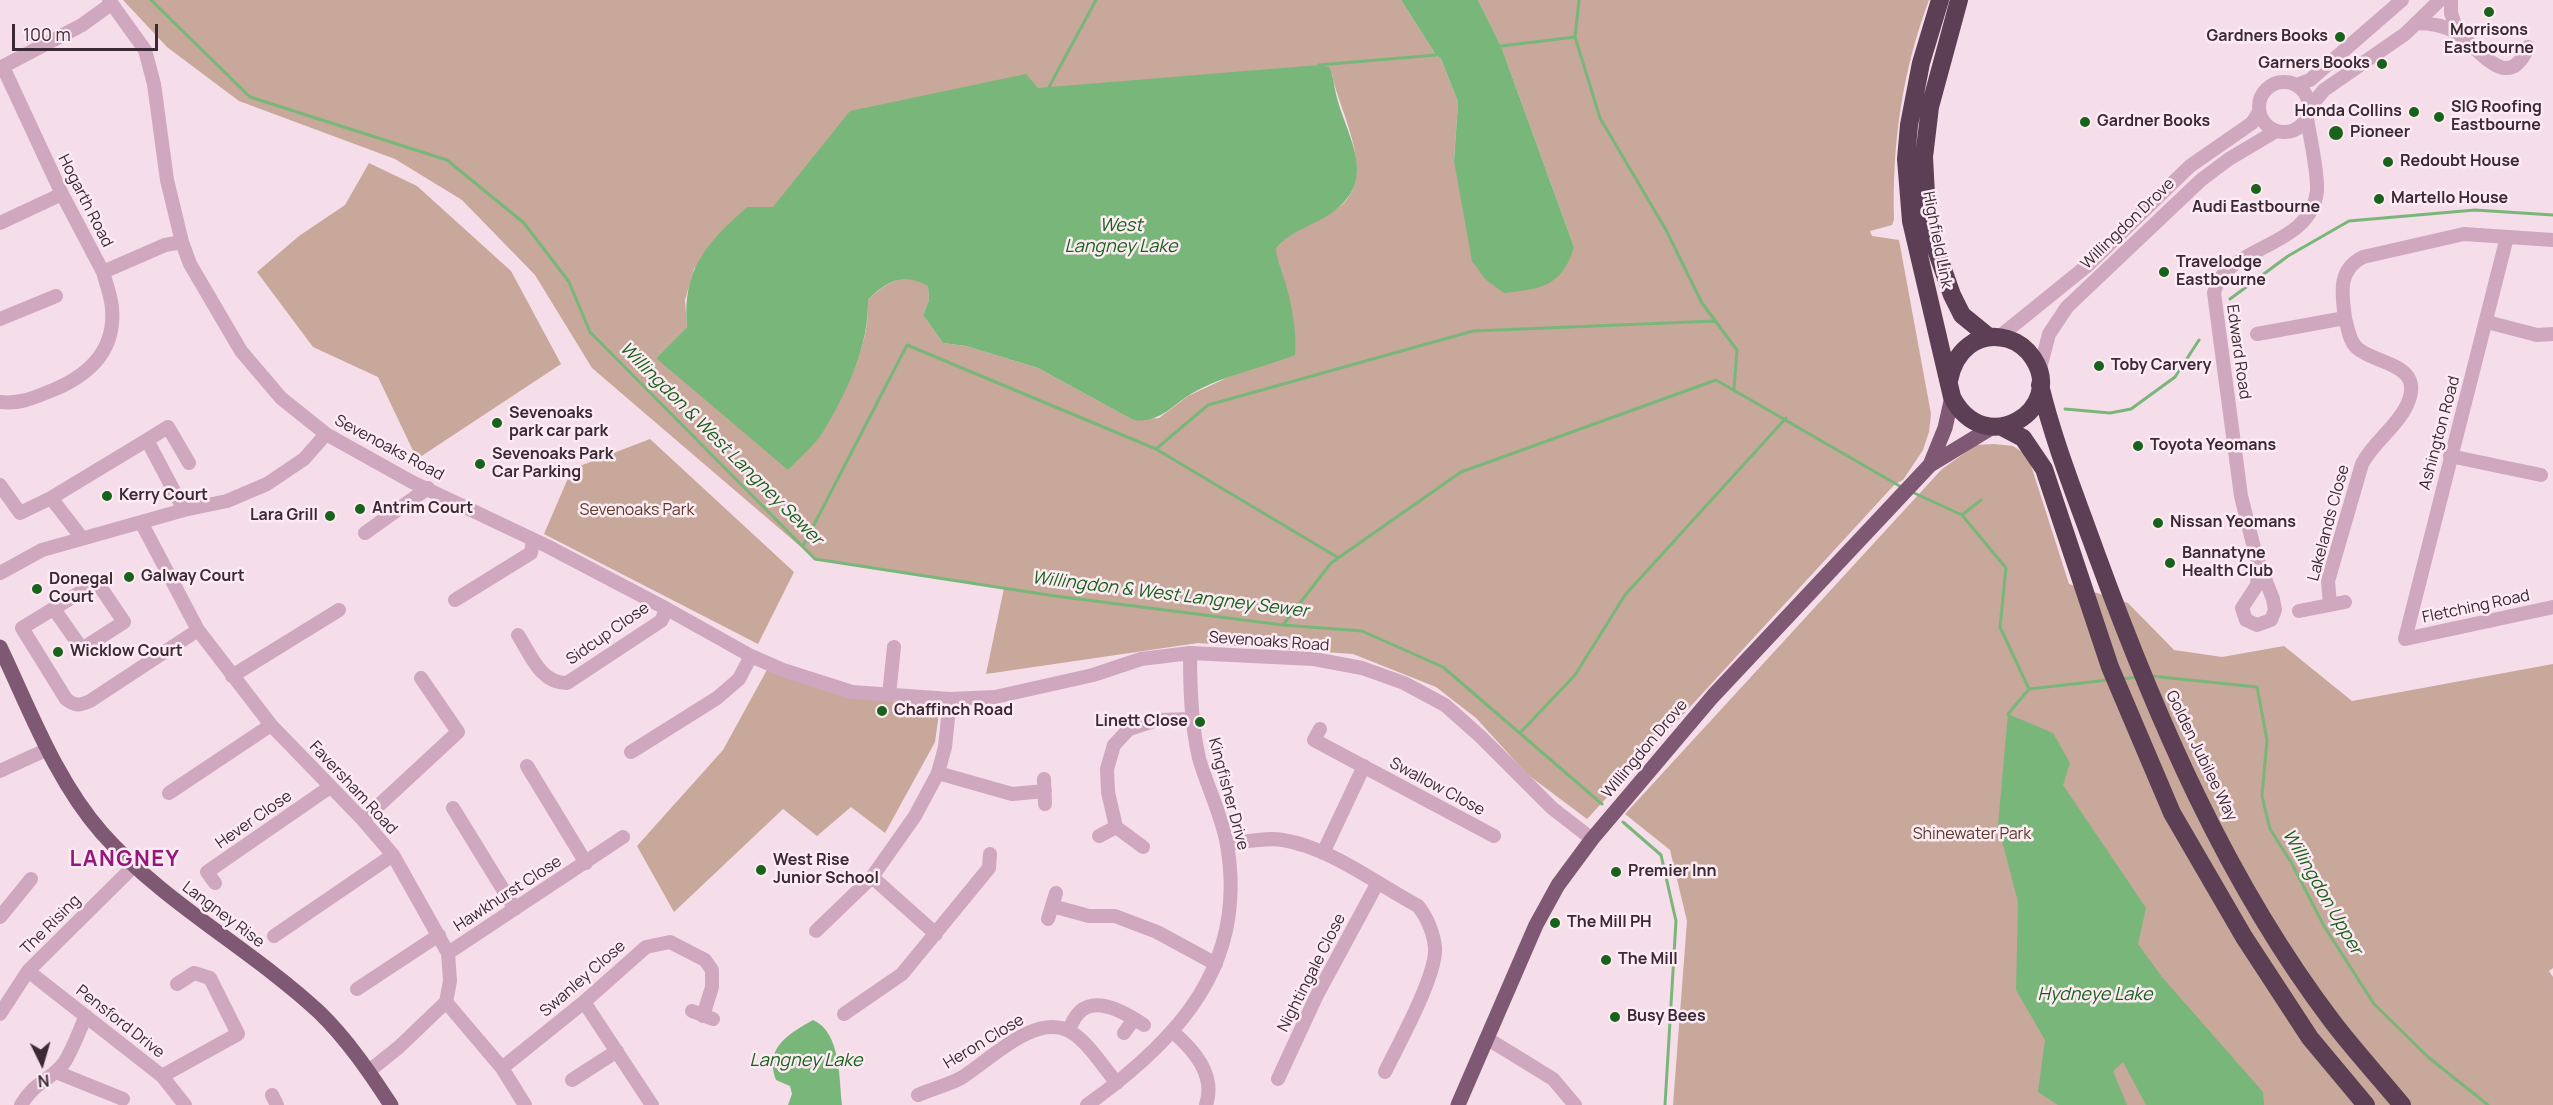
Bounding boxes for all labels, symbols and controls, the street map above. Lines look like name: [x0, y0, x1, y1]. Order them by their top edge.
marker: Morrisons Eastbourne: [2482, 5, 2496, 19]
scale bar: [15, 12, 160, 50]
place label: Morrisons Eastbourne: [2444, 21, 2534, 59]
text: 100 m: [23, 22, 71, 46]
place label: Gardners Books: [2207, 27, 2328, 47]
marker: Gardners Books: [2333, 30, 2347, 44]
place label: Garners Books: [2258, 54, 2370, 74]
marker: Garners Books: [2375, 57, 2389, 71]
place label: SIG Roofing Eastbourne: [2451, 98, 2542, 136]
place label: Honda Collins: [2295, 102, 2402, 122]
marker: Honda Collins: [2407, 105, 2421, 119]
marker: SIG Roofing Eastbourne: [2432, 110, 2446, 124]
place label: Gardner Books: [2097, 112, 2210, 132]
marker: Gardner Books: [2078, 115, 2092, 129]
place label: Pioneer: [2350, 123, 2410, 143]
marker: Pioneer: [2327, 124, 2345, 142]
street label: Hogarth Road: [53, 151, 117, 251]
place label: Redoubt House: [2400, 152, 2520, 172]
marker: Redoubt House: [2381, 155, 2395, 169]
street label: Willingdon Drove: [2077, 174, 2179, 274]
marker: Audi Eastbourne: [2249, 182, 2263, 196]
place label: Martello House: [2391, 189, 2508, 209]
street label: Highfield Link: [1918, 190, 1956, 290]
marker: Martello House: [2372, 192, 2386, 206]
place label: Audi Eastbourne: [2192, 198, 2320, 218]
water label: West Langney Lake: [1064, 215, 1178, 258]
place label: Travelodge Eastbourne: [2176, 253, 2266, 291]
marker: Travelodge Eastbourne: [2157, 265, 2171, 279]
street label: Edward Road: [2222, 303, 2254, 401]
water label: Willingdon & West Langney Sewer: [615, 338, 827, 550]
place label: Toby Carvery: [2111, 356, 2211, 376]
marker: Toby Carvery: [2092, 359, 2106, 373]
street label: Ashington Road: [2416, 374, 2464, 492]
place label: Sevenoaks park car park: [509, 404, 608, 442]
street label: Sevenoaks Road: [331, 411, 447, 485]
marker: Sevenoaks park car park: [490, 416, 504, 430]
place label: Toyota Yeomans: [2150, 436, 2276, 456]
marker: Toyota Yeomans: [2131, 439, 2145, 453]
place label: Sevenoaks Park Car Parking: [492, 445, 613, 483]
marker: Sevenoaks Park Car Parking: [473, 457, 487, 471]
street label: Lakelands Close: [2304, 463, 2354, 583]
place label: Kerry Court: [119, 486, 208, 506]
marker: Kerry Court: [100, 489, 114, 503]
place label: Antrim Court: [372, 499, 473, 519]
park label: Sevenoaks Park: [580, 501, 694, 521]
marker: Antrim Court: [353, 502, 367, 516]
place label: Lara Grill: [250, 506, 318, 526]
marker: Lara Grill: [323, 509, 337, 523]
place label: Nissan Yeomans: [2170, 513, 2296, 533]
marker: Nissan Yeomans: [2151, 516, 2165, 530]
place label: Bannatyne Health Club: [2182, 544, 2273, 582]
marker: Bannatyne Health Club: [2163, 556, 2177, 570]
place label: Galway Court: [141, 567, 245, 587]
water label: Willingdon & West Langney Sewer: [1031, 567, 1309, 623]
place label: Donegal Court: [49, 570, 113, 608]
marker: Galway Court: [122, 570, 136, 584]
marker: Donegal Court: [30, 582, 44, 596]
street label: Fletching Road: [2420, 586, 2532, 628]
street label: Sidcup Close: [563, 598, 653, 670]
street label: Sevenoaks Road: [1208, 628, 1330, 656]
place label: Wicklow Court: [70, 642, 183, 662]
marker: Wicklow Court: [51, 645, 65, 659]
street label: Golden Jubilee Way: [2161, 688, 2241, 824]
street label: Willingdon Drove: [1598, 696, 1692, 802]
place label: Chaffinch Road: [894, 701, 1013, 721]
marker: Chaffinch Road: [875, 704, 889, 718]
place label: Linett Close: [1095, 712, 1188, 732]
marker: Linett Close: [1193, 715, 1207, 729]
street label: Kingfisher Drive: [1204, 736, 1252, 852]
street label: Faversham Road: [305, 737, 401, 839]
street label: Swallow Close: [1386, 754, 1488, 820]
street label: Hever Close: [212, 787, 296, 853]
park label: Shinewater Park: [1913, 825, 2031, 845]
water label: Willingdon Upper: [2277, 825, 2367, 959]
district label: LANGNEY: [69, 847, 181, 873]
place label: West Rise Junior School: [773, 851, 879, 889]
street label: Hawkhurst Close: [451, 852, 565, 936]
place label: Premier Inn: [1628, 862, 1716, 882]
marker: West Rise Junior School: [754, 863, 768, 877]
marker: Premier Inn: [1609, 865, 1623, 879]
street label: Langney Rise: [178, 878, 268, 952]
street label: The Rising: [17, 891, 85, 959]
street label: Nightingale Close: [1274, 911, 1350, 1035]
place label: The Mill PH: [1567, 913, 1652, 933]
marker: The Mill PH: [1548, 916, 1562, 930]
street label: Swanley Close: [536, 937, 630, 1021]
place label: The Mill: [1618, 950, 1678, 970]
marker: The Mill: [1599, 953, 1613, 967]
street label: Pensford Drive: [72, 981, 168, 1063]
water label: Hydneye Lake: [2038, 984, 2152, 1006]
place label: Busy Bees: [1627, 1007, 1706, 1027]
street label: Heron Close: [940, 1010, 1028, 1074]
marker: Busy Bees: [1608, 1010, 1622, 1024]
north arrow: [12, 1033, 72, 1093]
water label: Langney Lake: [749, 1050, 863, 1072]
text: N: [37, 1069, 50, 1092]

